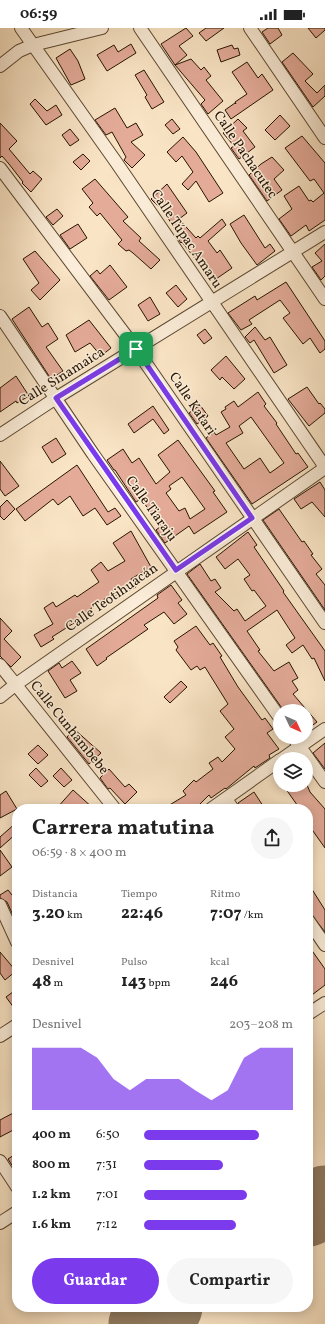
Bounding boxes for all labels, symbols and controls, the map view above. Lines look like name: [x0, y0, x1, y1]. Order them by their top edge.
text: 06:59: [20, 4, 57, 25]
street label: Calle Pachacutec: [209, 107, 281, 203]
street label: Calle Túpac Amaru: [146, 186, 226, 292]
pin: [119, 332, 153, 366]
icon: arrive: [125, 338, 147, 360]
street label: Calle Sinamaica: [15, 343, 109, 411]
street label: Calle Katari: [164, 369, 220, 439]
street label: Calle Tiaraju: [121, 472, 181, 546]
street label: Calle Teotihuacán: [62, 559, 162, 637]
street label: Calle Cunhambebe: [25, 677, 113, 779]
north arrow: [273, 704, 313, 744]
map controls: [273, 704, 313, 792]
button: layers: [273, 752, 313, 792]
text: Carrera matutina: [32, 813, 214, 844]
button: share: [251, 817, 293, 859]
text: 06:59 · 8 × 400 m: [32, 844, 127, 862]
text: Distancia: [32, 887, 78, 902]
text: Tiempo: [121, 887, 157, 902]
text: Ritmo: [210, 887, 240, 902]
text: 3.20: [32, 902, 65, 925]
text: 22:46: [121, 902, 163, 925]
text: 7:07: [210, 902, 242, 925]
text: km: [65, 908, 83, 923]
text: /km: [242, 908, 264, 923]
text: Desnivel: [32, 955, 74, 970]
text: Pulso: [121, 955, 147, 970]
text: kcal: [210, 955, 230, 970]
text: 48: [32, 970, 51, 993]
text: 143: [121, 970, 146, 993]
text: 246: [210, 970, 238, 993]
text: m: [51, 976, 63, 991]
text: bpm: [146, 976, 170, 991]
text: Desnivel: [32, 1016, 82, 1034]
text: 203–208 m: [229, 1016, 293, 1034]
text: 400 m: [32, 1126, 71, 1144]
text: 6:50: [96, 1126, 119, 1144]
text: 800 m: [32, 1156, 70, 1174]
text: 7:31: [96, 1156, 117, 1174]
text: 1.2 km: [32, 1186, 71, 1204]
text: 7:01: [96, 1186, 118, 1204]
text: 1.6 km: [32, 1216, 71, 1234]
text: 7:12: [96, 1216, 117, 1234]
button: Guardar: [32, 1258, 159, 1304]
button: Compartir: [167, 1258, 293, 1304]

